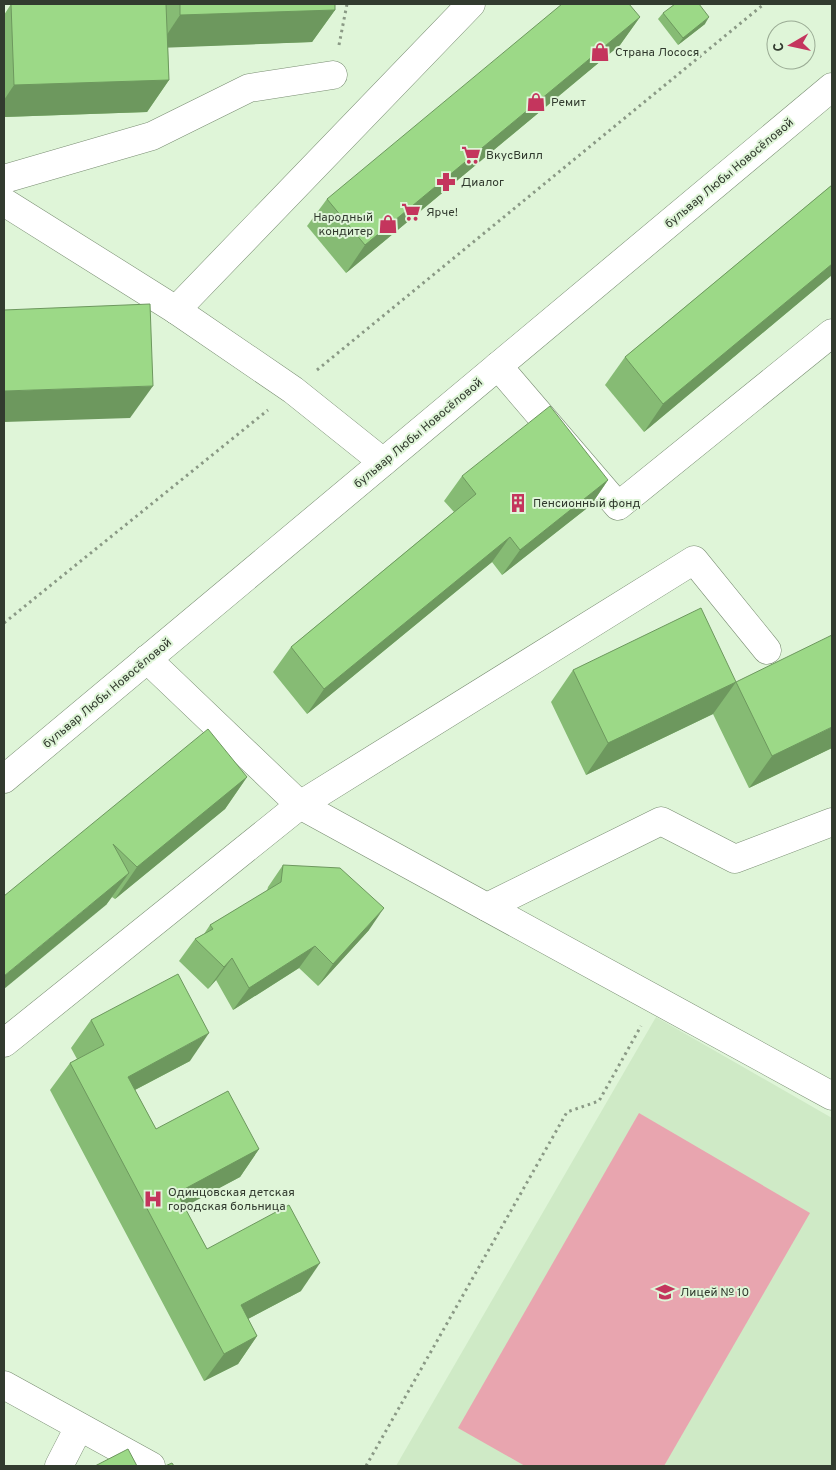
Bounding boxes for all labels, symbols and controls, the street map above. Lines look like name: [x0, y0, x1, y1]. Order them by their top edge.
north arrow: [766, 20, 816, 70]
shop icon: Страна Лосося: [589, 41, 611, 63]
text: С: [771, 41, 789, 53]
place label: Страна Лосося: [615, 45, 699, 61]
shop icon: Ремит: [525, 91, 547, 113]
place label: Ремит: [551, 95, 586, 111]
street label: бульвар Любы Новосёловой: [662, 115, 797, 232]
supermarket icon: ВкусВилл: [460, 144, 482, 166]
place label: ВкусВилл: [486, 148, 543, 164]
pharmacy icon: Диалог: [435, 171, 457, 193]
place label: Диалог: [461, 175, 504, 191]
supermarket icon: Ярче!: [400, 201, 422, 223]
place label: Ярче!: [426, 205, 458, 221]
place label: Народный кондитер: [313, 210, 373, 240]
shop icon: Народный кондитер: [377, 213, 399, 235]
street label: бульвар Любы Новосёловой: [351, 375, 486, 492]
building icon: Пенсионный фонд: [507, 492, 529, 514]
place label: Пенсионный фонд: [533, 496, 640, 512]
street label: бульвар Любы Новосёловой: [40, 635, 175, 752]
place label: Одинцовская детская городская больница: [168, 1185, 295, 1215]
hospital icon: Одинцовская детская городская больница: [142, 1188, 164, 1210]
school or university icon: Лицей № 10: [654, 1281, 676, 1303]
place label: Лицей № 10: [680, 1285, 749, 1301]

